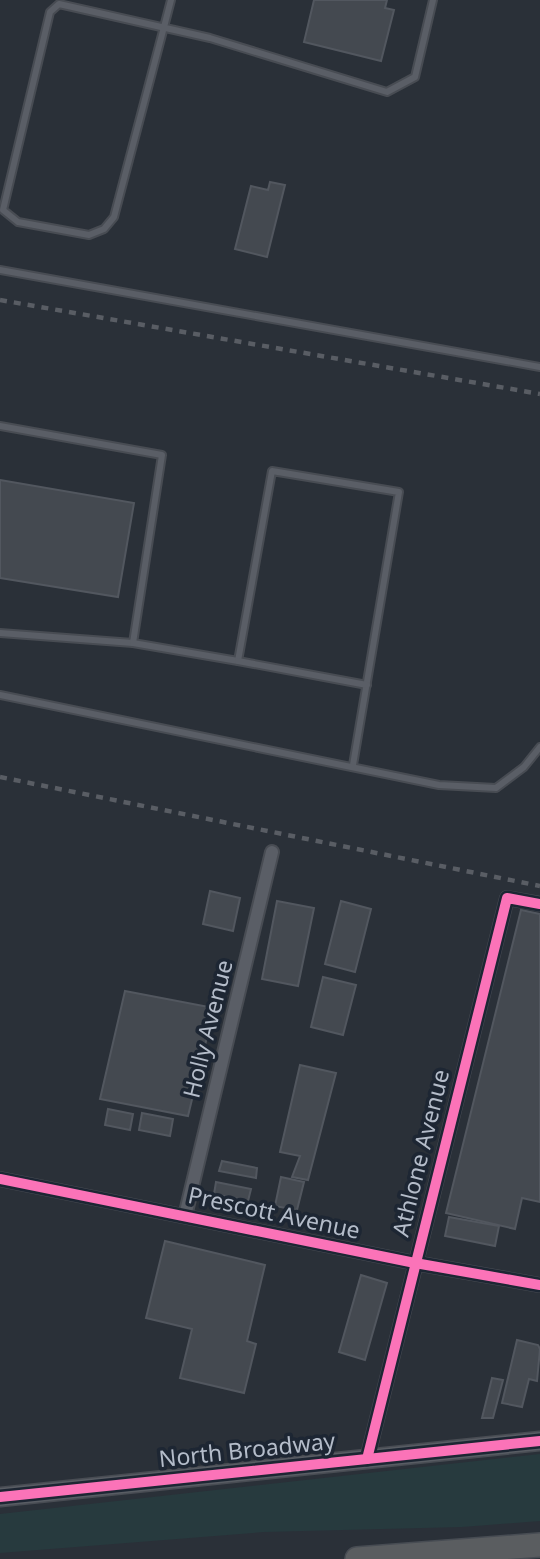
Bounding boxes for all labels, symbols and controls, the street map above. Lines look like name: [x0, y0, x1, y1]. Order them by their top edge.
street label: Holly Avenue: [174, 956, 240, 1101]
street label: Athlone Avenue: [384, 1066, 456, 1240]
street label: Prescott Avenue: [185, 1178, 363, 1246]
street label: North Broadway: [157, 1424, 337, 1474]

